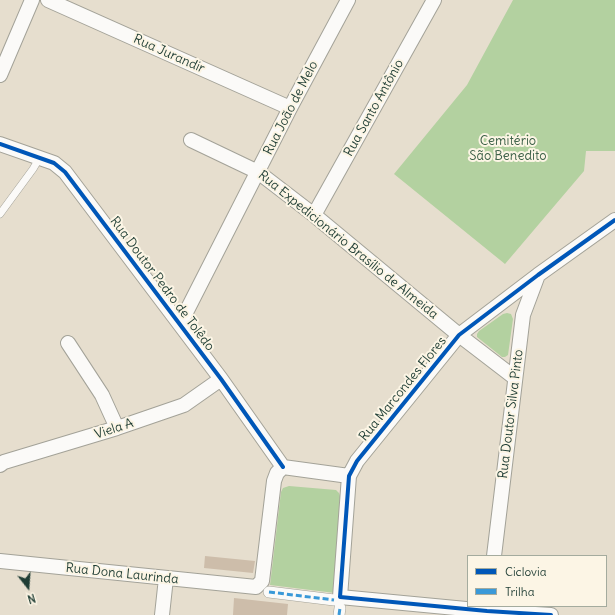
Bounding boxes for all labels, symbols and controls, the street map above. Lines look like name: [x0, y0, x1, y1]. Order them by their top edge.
street label: Rua Jurandir: [131, 31, 207, 77]
street label: Rua Santo Antônio: [341, 57, 407, 159]
street label: Rua João de Melo: [261, 58, 321, 158]
park label: Cemitério São Benedito: [469, 133, 547, 164]
street label: Rua Expedicionário Brasílio de Almeida: [255, 167, 441, 323]
street label: Rua Doutor Pedro de Tolêdo: [106, 214, 218, 354]
street label: Rua Marcondes Flores: [356, 334, 450, 444]
street label: Rua Doutor Silva Pinto: [495, 348, 527, 480]
street label: Viela A: [93, 415, 135, 443]
legend: [467, 555, 607, 607]
street label: Rua Dona Laurinda: [65, 560, 179, 588]
text: Ciclovia: [505, 564, 546, 579]
north arrow: [8, 567, 48, 607]
text: Trilha: [505, 584, 535, 599]
text: N: [26, 591, 37, 606]

